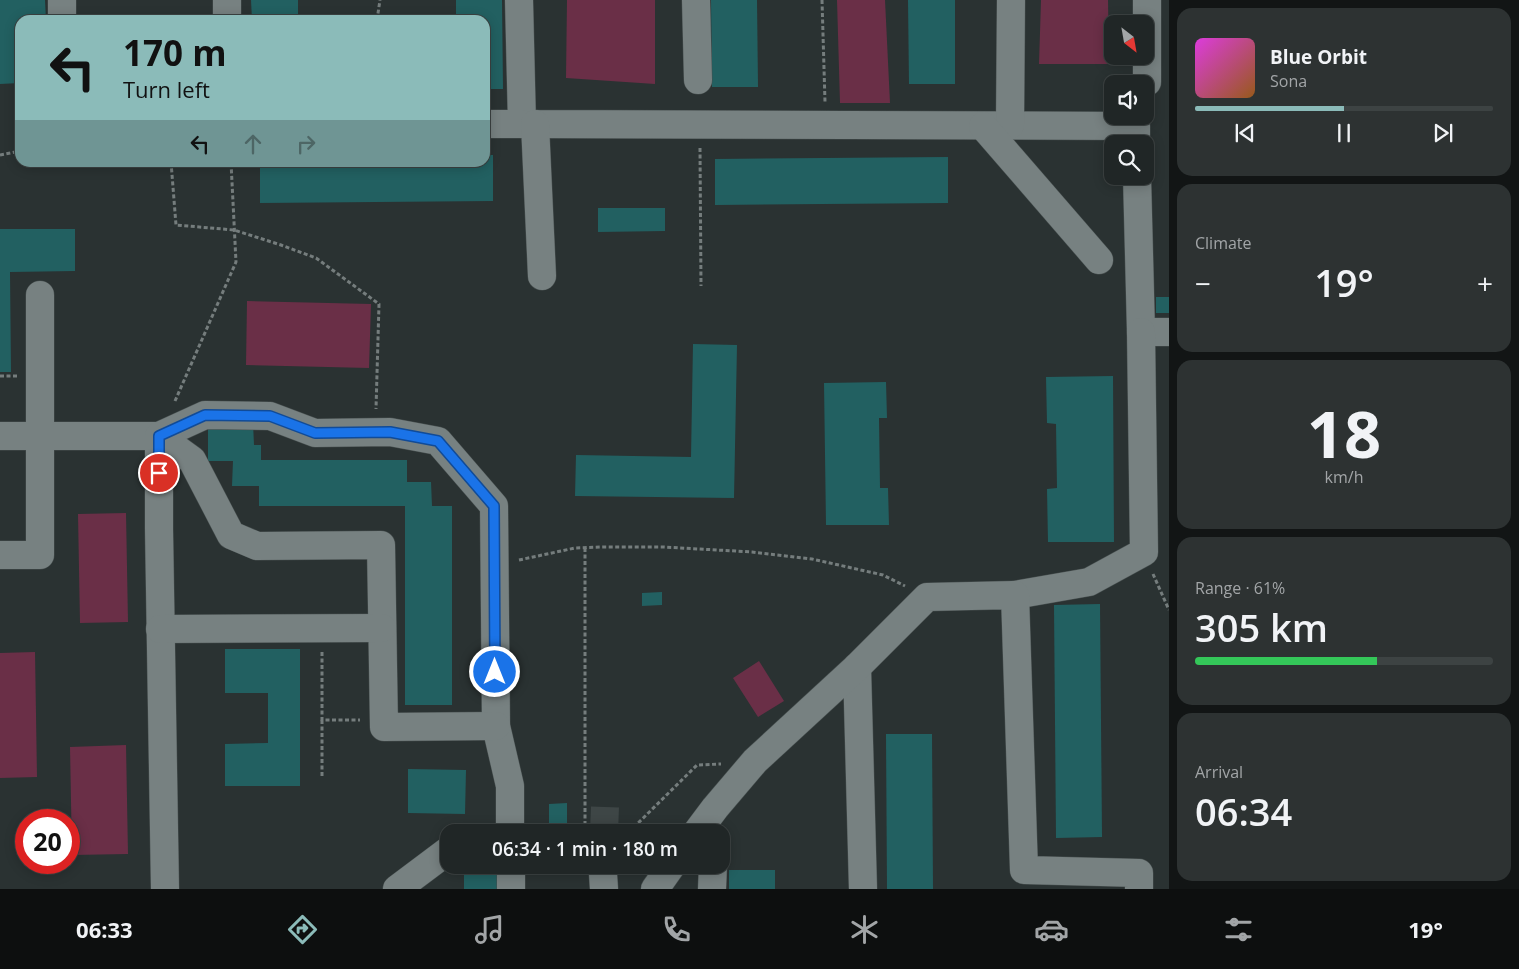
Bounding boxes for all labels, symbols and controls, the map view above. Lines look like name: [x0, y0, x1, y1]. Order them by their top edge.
north arrow: [1104, 15, 1154, 65]
map controls: [1104, 15, 1154, 185]
text: 170 m: [123, 29, 227, 76]
icon: left: [40, 35, 105, 100]
text: Blue Orbit: [1270, 44, 1367, 70]
text: Sona: [1270, 70, 1307, 92]
text: Turn left: [123, 74, 210, 104]
button: sound: [1104, 75, 1154, 125]
icon: previous: [1231, 119, 1259, 147]
icon: pause: [1330, 119, 1358, 147]
icon: next: [1429, 119, 1457, 147]
icon: left: [186, 130, 214, 158]
icon: ahead: [239, 130, 267, 158]
icon: right: [292, 130, 320, 158]
button: search: [1104, 135, 1154, 185]
text: Climate: [1195, 232, 1252, 254]
text: 19°: [1314, 256, 1374, 308]
text: −: [1195, 264, 1211, 302]
text: +: [1477, 264, 1493, 302]
text: 18: [1307, 389, 1381, 477]
pin: [138, 452, 180, 494]
icon: arrive: [145, 459, 173, 487]
text: km/h: [1325, 466, 1363, 488]
text: Range · 61%: [1195, 577, 1285, 599]
text: 305 km: [1195, 601, 1328, 653]
position arrow: [468, 645, 520, 697]
text: Arrival: [1195, 761, 1243, 783]
text: 06:34: [1195, 785, 1292, 837]
speed limit sign: 20: [15, 809, 80, 874]
text: 06:34 · 1 min · 180 m: [492, 836, 678, 862]
icon: directions: [285, 912, 320, 947]
icon: music: [472, 912, 507, 947]
icon: phone: [659, 912, 694, 947]
icon: climate: [847, 912, 882, 947]
icon: car: [1034, 912, 1069, 947]
icon: filters: [1221, 912, 1256, 947]
text: 06:33: [76, 914, 133, 944]
text: 19°: [1408, 914, 1443, 944]

